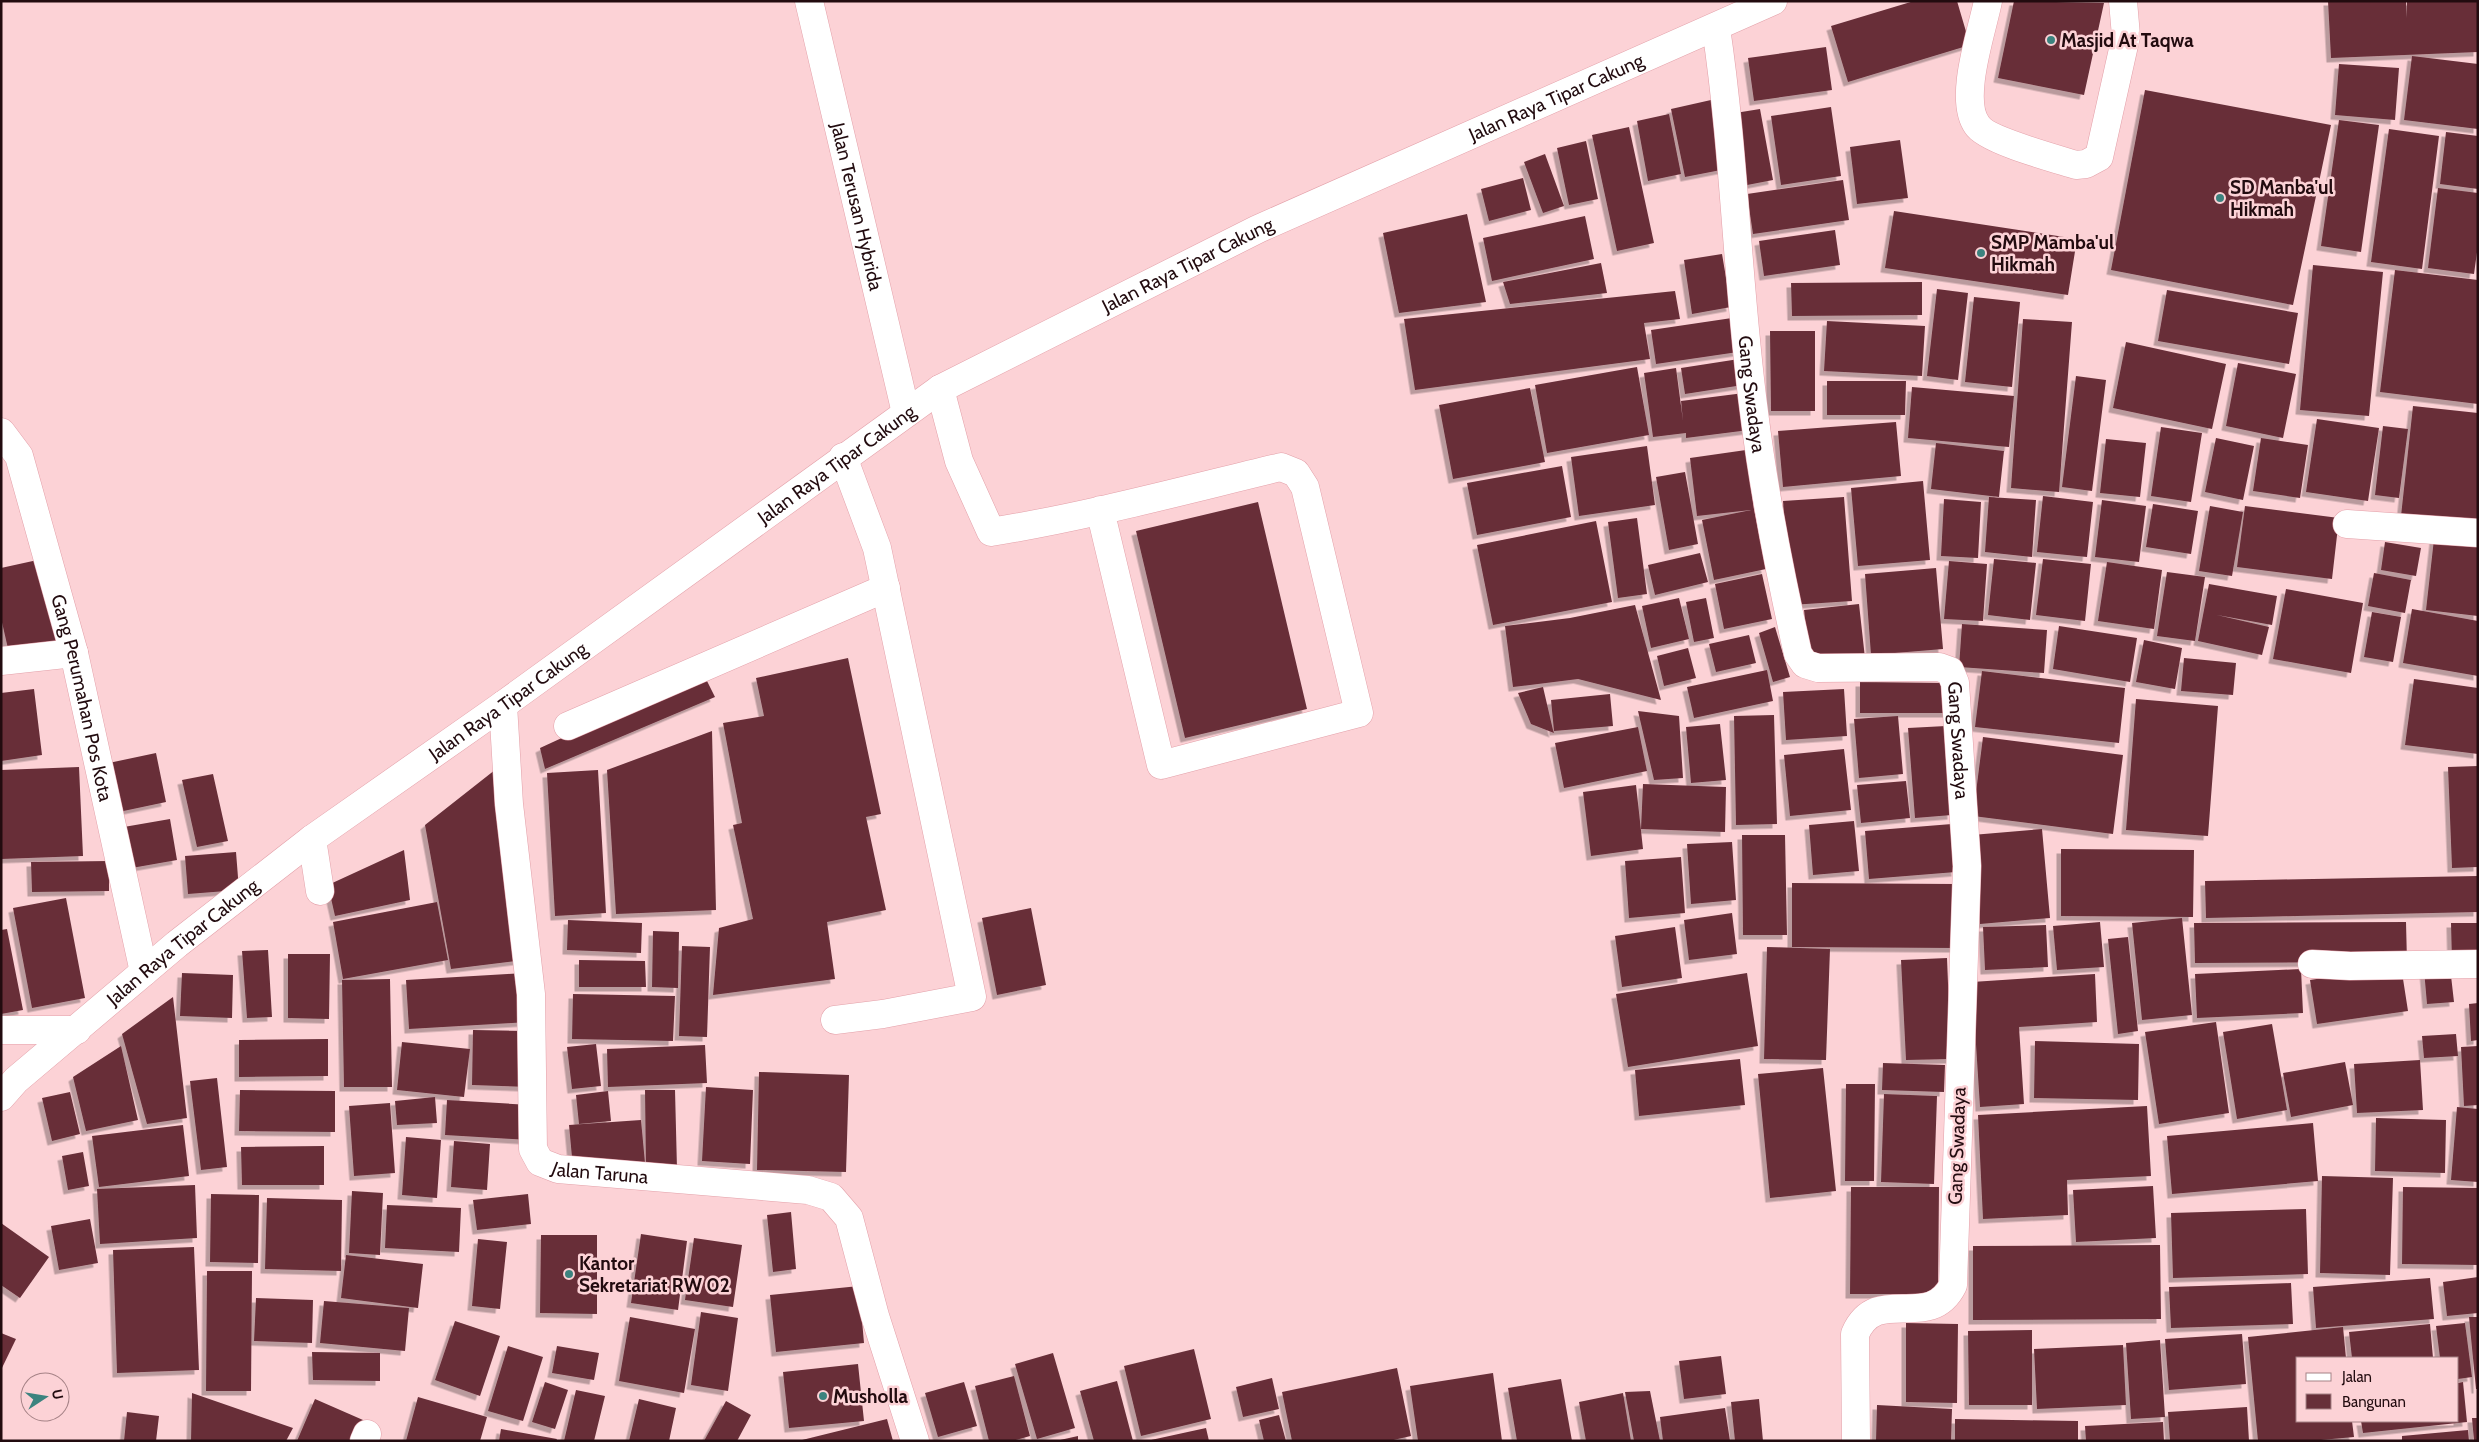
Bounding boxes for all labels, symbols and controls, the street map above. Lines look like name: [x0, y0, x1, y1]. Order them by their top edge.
place label: Masjid At Taqwa: [2061, 29, 2194, 52]
marker: Masjid At Taqwa: [2045, 34, 2057, 46]
street label: Jalan Raya Tipar Cakung: [1464, 48, 1647, 146]
street label: Jalan Terusan Hybrida: [826, 119, 888, 293]
place label: SD Manba'ul Hikmah: [2230, 176, 2334, 221]
marker: SD Manba'ul Hikmah: [2214, 192, 2226, 204]
street label: Jalan Raya Tipar Cakung: [1097, 212, 1277, 318]
place label: SMP Mamba'ul Hikmah: [1991, 231, 2114, 276]
marker: SMP Mamba'ul Hikmah: [1975, 247, 1987, 259]
street label: Gang Swadaya: [1734, 334, 1771, 454]
street label: Jalan Raya Tipar Cakung: [752, 399, 920, 529]
street label: Gang Perumahan Pos Kota: [47, 592, 118, 803]
street label: Jalan Raya Tipar Cakung: [423, 636, 592, 766]
street label: Gang Swadaya: [1943, 681, 1974, 800]
street label: Jalan Raya Tipar Cakung: [101, 873, 263, 1011]
street label: Gang Swadaya: [1943, 1087, 1971, 1205]
street label: Jalan Taruna: [548, 1156, 649, 1188]
place label: Kantor Sekretariat RW 02: [579, 1252, 730, 1297]
marker: Kantor Sekretariat RW 02: [563, 1268, 575, 1280]
legend: [2296, 1357, 2459, 1422]
text: Jalan: [2341, 1368, 2372, 1386]
north arrow: [20, 1372, 70, 1422]
place label: Musholla: [833, 1385, 908, 1408]
text: U: [48, 1388, 68, 1401]
marker: Musholla: [817, 1390, 829, 1402]
text: Bangunan: [2342, 1393, 2406, 1411]

